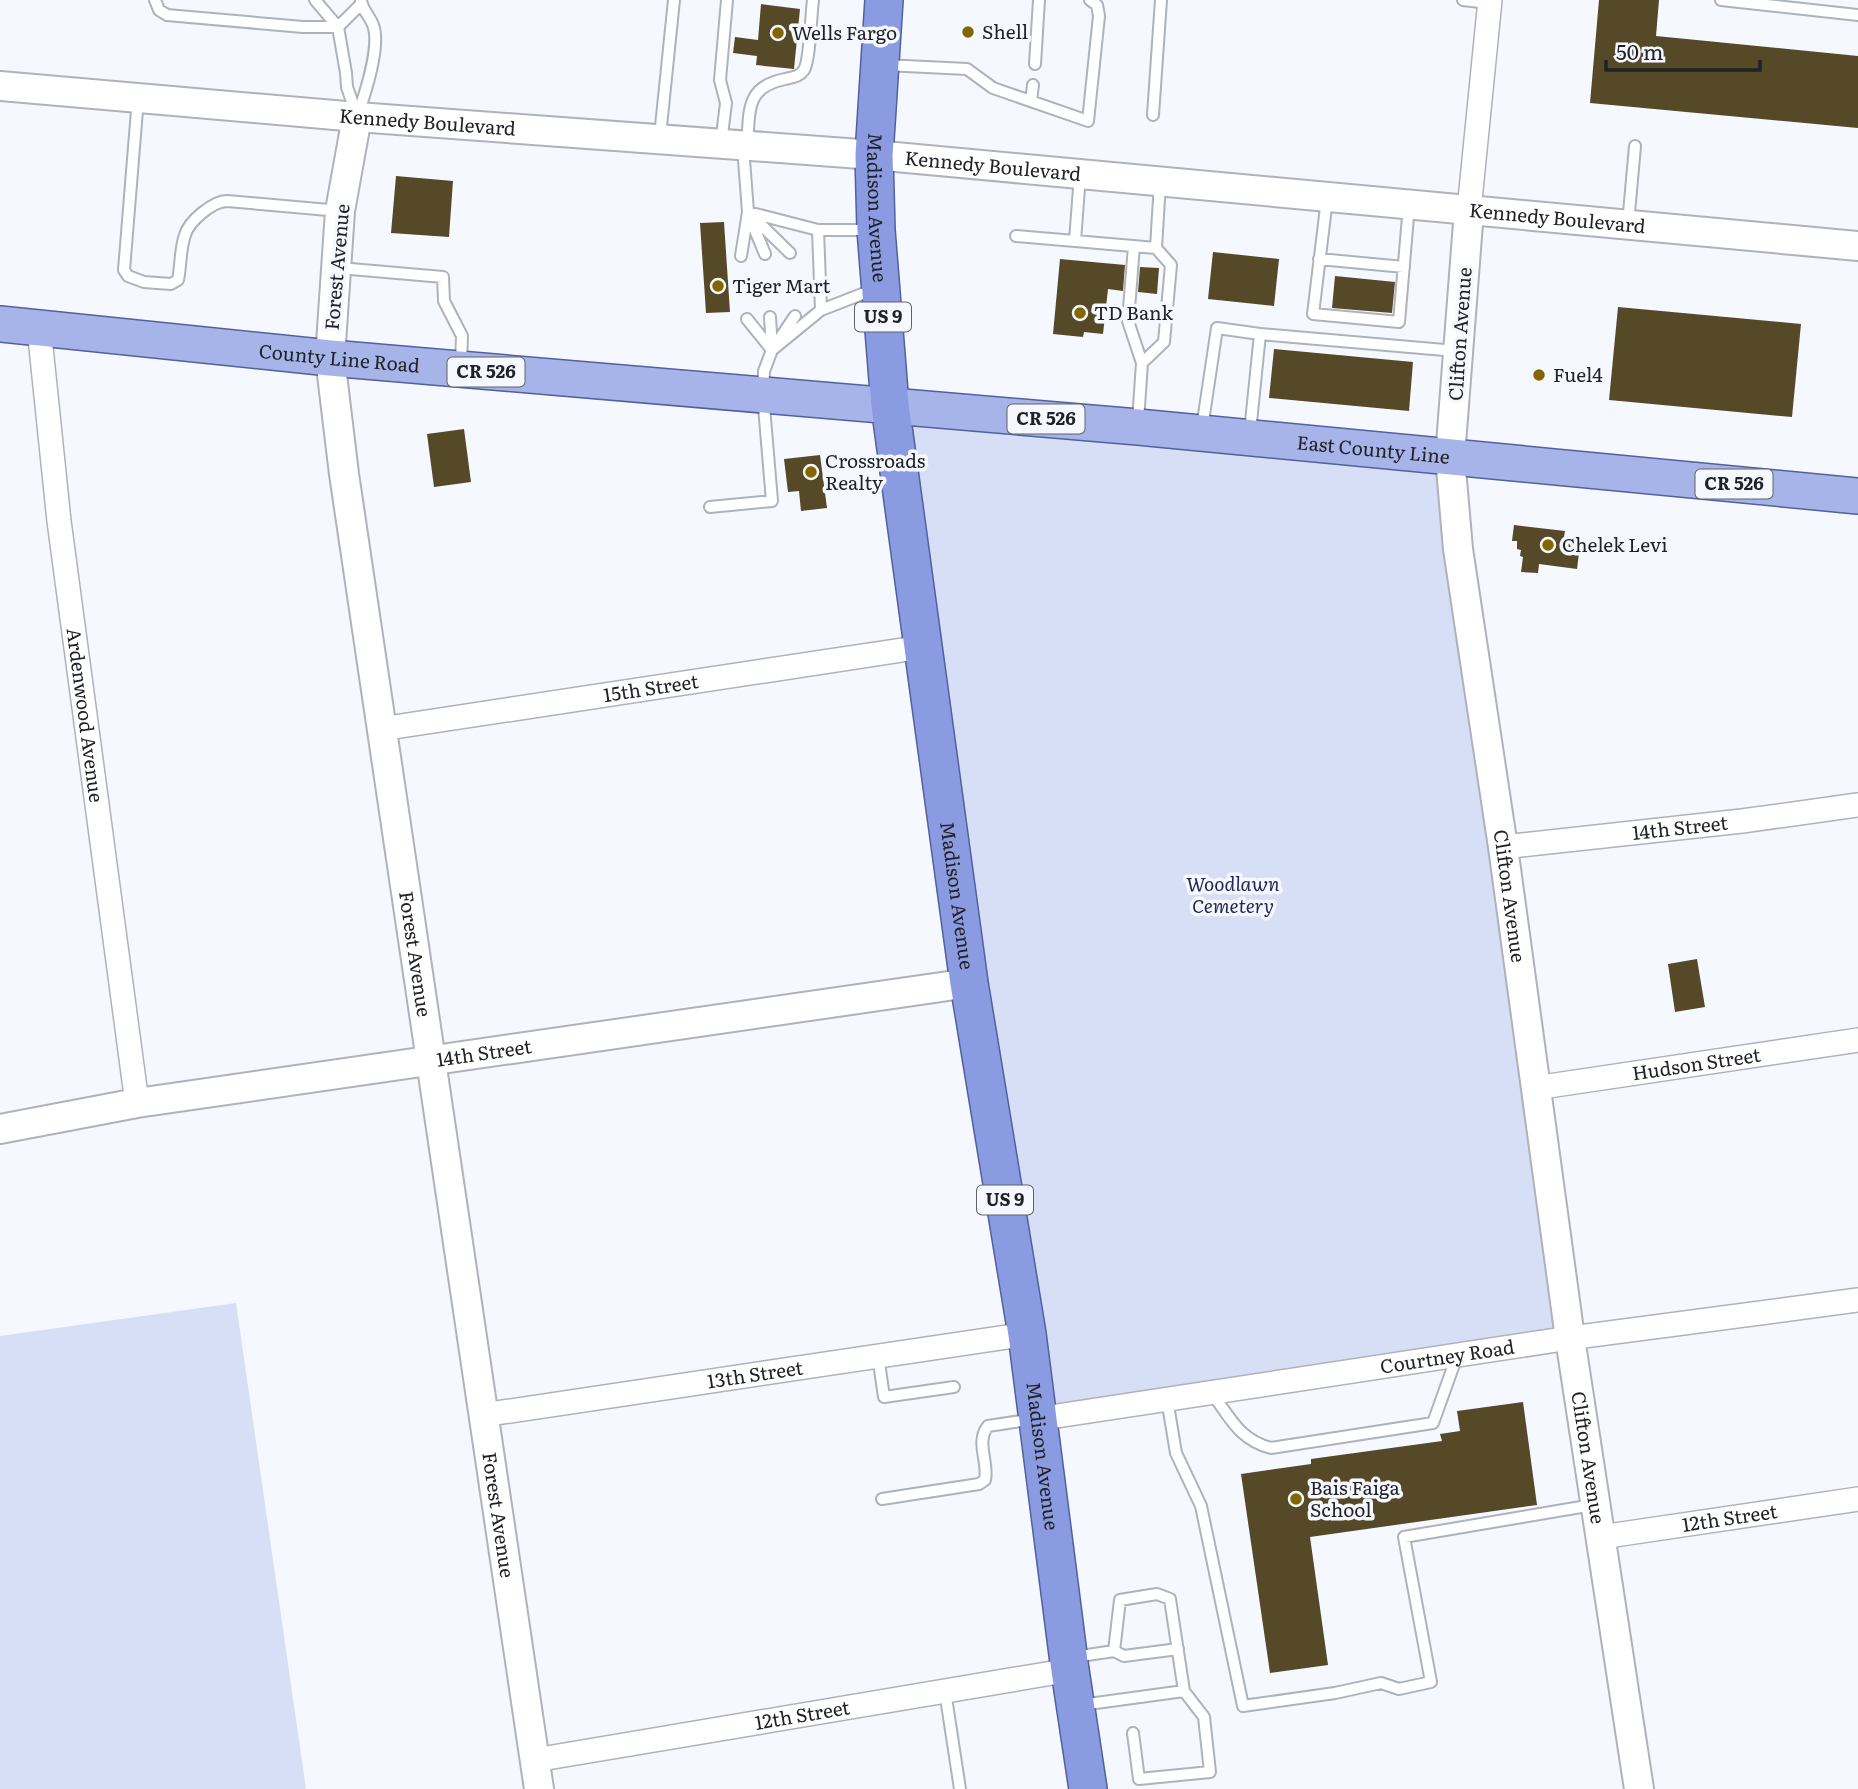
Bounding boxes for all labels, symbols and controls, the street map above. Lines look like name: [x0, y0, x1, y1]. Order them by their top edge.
place label: Shell: [982, 17, 1028, 45]
place label: Wells Fargo: [792, 18, 897, 46]
marker: Shell: [960, 24, 976, 40]
marker: Wells Fargo: [770, 25, 786, 41]
scale bar: [1606, 28, 1760, 72]
text: 50 m: [1616, 35, 1663, 66]
street label: Kennedy Boulevard: [338, 101, 517, 142]
street label: Madison Avenue: [861, 132, 895, 283]
street label: Kennedy Boulevard: [903, 143, 1083, 187]
street label: Kennedy Boulevard: [1468, 195, 1647, 239]
street label: Forest Avenue: [317, 202, 355, 331]
street label: Clifton Avenue: [1440, 266, 1478, 402]
place label: Tiger Mart: [732, 271, 831, 299]
marker: Tiger Mart: [710, 278, 726, 294]
place label: TD Bank: [1094, 298, 1174, 326]
road number: US 9: [855, 302, 911, 332]
marker: TD Bank: [1072, 305, 1088, 321]
street label: County Line Road: [258, 336, 421, 379]
road number: CR 526: [448, 358, 524, 386]
place label: Fuel4: [1553, 360, 1603, 388]
marker: Fuel4: [1531, 367, 1547, 383]
road number: CR 526: [1007, 404, 1084, 433]
street label: East County Line: [1296, 427, 1451, 470]
place label: Crossroads Realty: [825, 446, 926, 496]
marker: Crossroads Realty: [803, 464, 819, 480]
road number: CR 526: [1696, 470, 1772, 498]
place label: Chelek Levi: [1562, 530, 1668, 558]
marker: Chelek Levi: [1540, 537, 1556, 553]
street label: Ardenwood Avenue: [60, 626, 112, 804]
street label: 15th Street: [601, 666, 701, 708]
street label: 14th Street: [1631, 808, 1729, 846]
street label: Madison Avenue: [934, 819, 982, 971]
street label: Clifton Avenue: [1488, 828, 1534, 964]
park label: Woodlawn Cemetery: [1186, 869, 1280, 919]
street label: Forest Avenue: [393, 889, 439, 1019]
street label: 14th Street: [434, 1031, 534, 1073]
street label: Hudson Street: [1630, 1040, 1763, 1086]
road number: US 9: [977, 1185, 1033, 1214]
street label: Courtney Road: [1378, 1332, 1517, 1380]
street label: 13th Street: [705, 1353, 805, 1394]
street label: Madison Avenue: [1020, 1380, 1067, 1532]
street label: Clifton Avenue: [1565, 1389, 1613, 1526]
street label: Forest Avenue: [476, 1450, 523, 1580]
place label: Bais Faiga School: [1310, 1473, 1400, 1523]
marker: Bais Faiga School: [1288, 1491, 1304, 1507]
street label: 12th Street: [1680, 1496, 1779, 1538]
street label: 12th Street: [752, 1692, 852, 1736]

